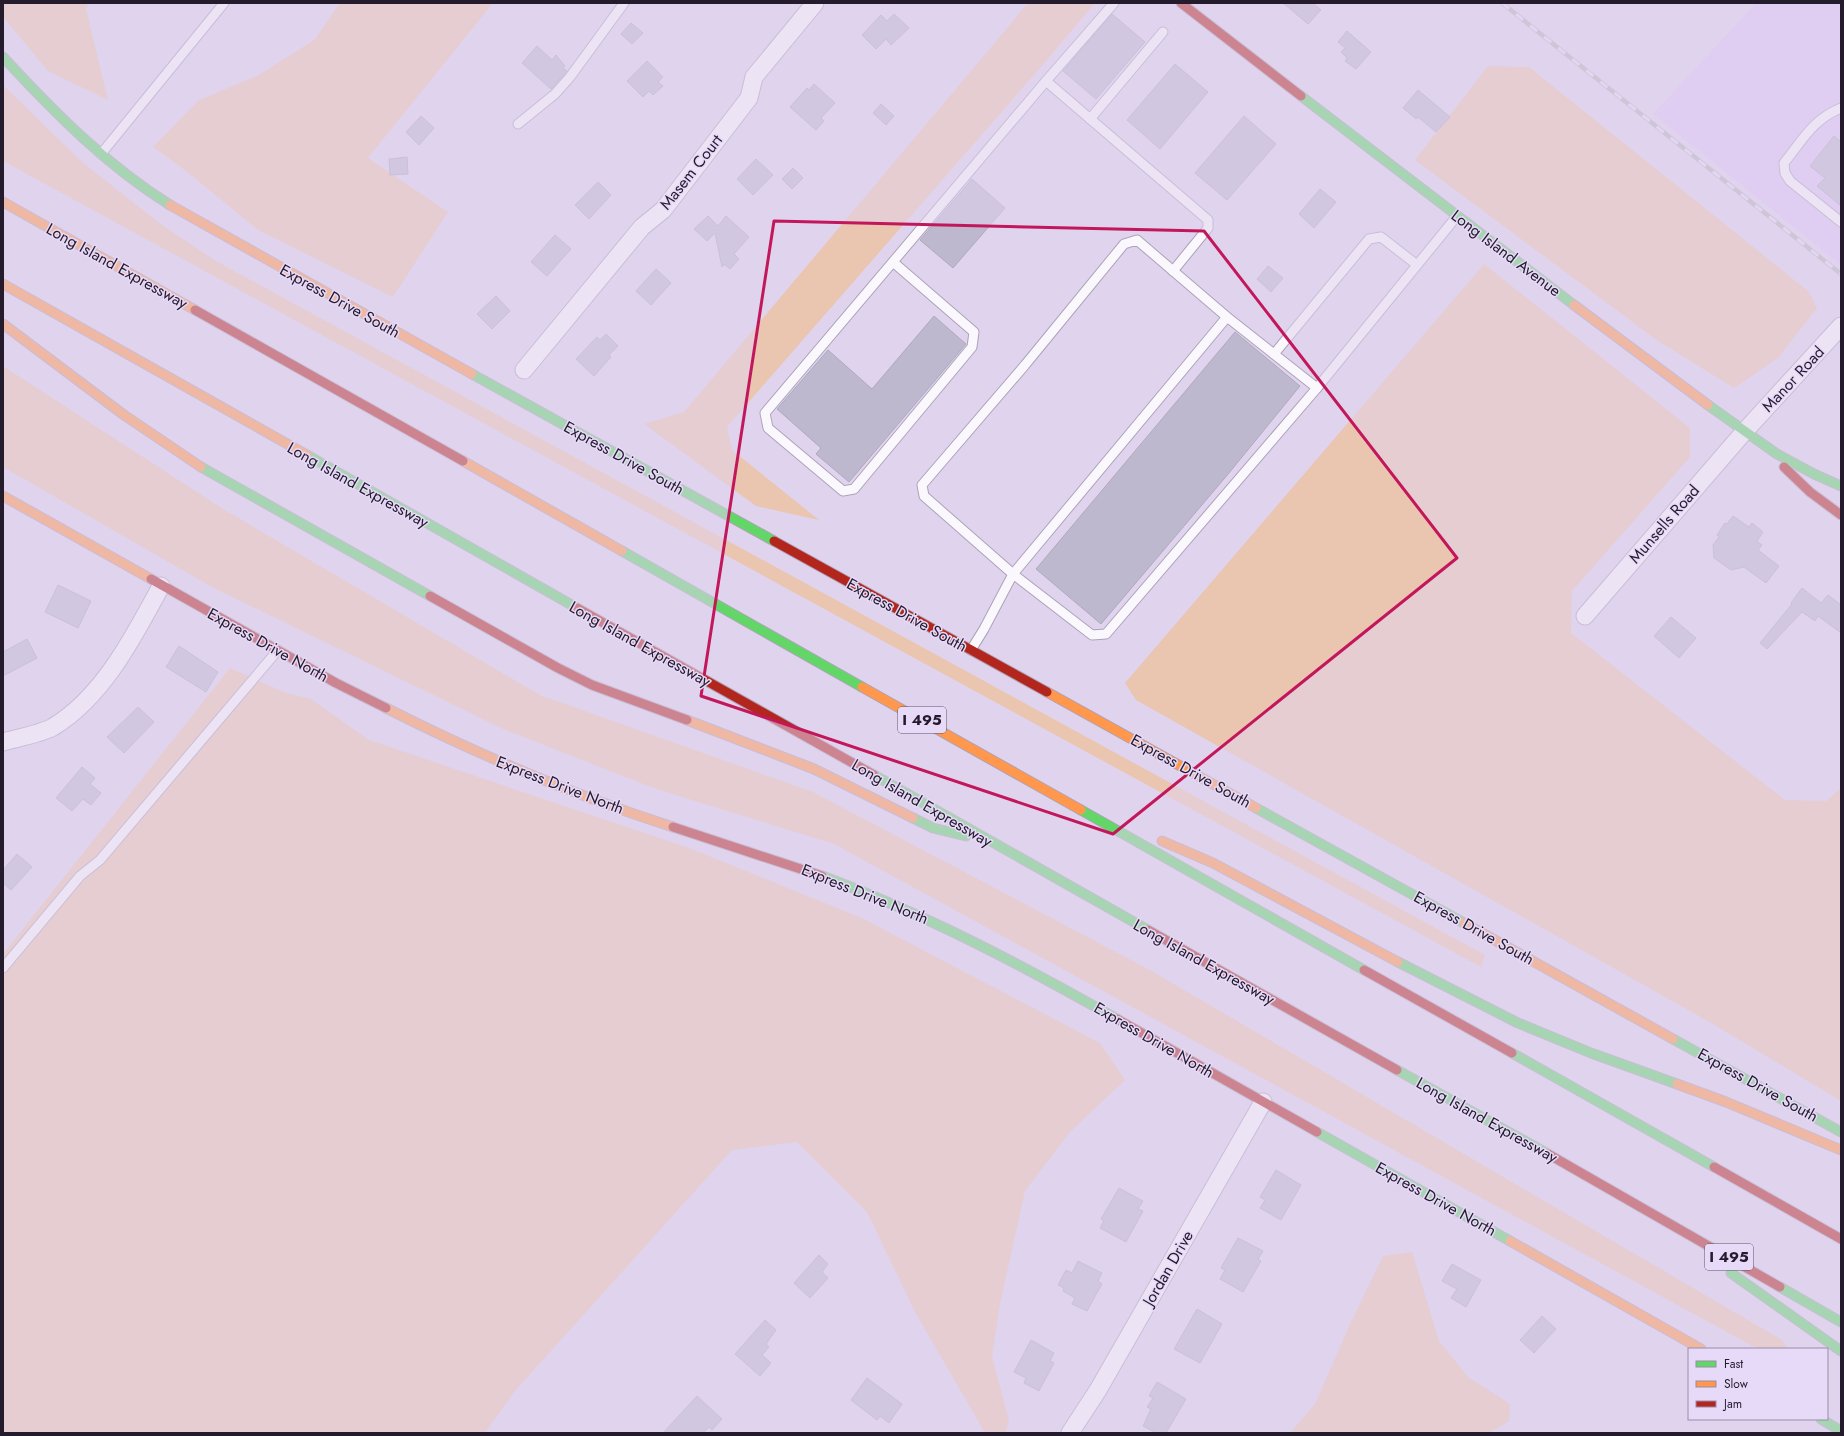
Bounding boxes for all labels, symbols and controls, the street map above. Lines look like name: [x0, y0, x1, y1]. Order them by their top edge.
street label: Masem Court: [654, 129, 728, 215]
street label: Long Island Avenue: [1446, 204, 1566, 302]
street label: Long Island Expressway: [42, 217, 193, 315]
street label: Express Drive South: [276, 258, 404, 344]
street label: Manor Road: [1756, 341, 1830, 417]
street label: Express Drive South: [560, 415, 688, 501]
street label: Long Island Expressway: [283, 436, 434, 534]
street label: Munsells Road: [1623, 480, 1705, 568]
street label: Express Drive South: [843, 572, 971, 658]
street label: Long Island Expressway: [565, 595, 716, 693]
street label: Express Drive North: [203, 602, 333, 688]
road number: I 495: [898, 707, 946, 733]
street label: Express Drive South: [1127, 728, 1255, 814]
street label: Express Drive North: [493, 750, 627, 820]
street label: Long Island Expressway: [847, 753, 997, 853]
street label: Express Drive North: [798, 858, 932, 930]
street label: Express Drive South: [1410, 885, 1538, 971]
street label: Long Island Expressway: [1129, 913, 1280, 1011]
street label: Express Drive North: [1090, 996, 1218, 1084]
street label: Express Drive South: [1694, 1042, 1822, 1128]
street label: Long Island Expressway: [1412, 1071, 1563, 1169]
street label: Express Drive North: [1371, 1156, 1501, 1242]
street label: Jordan Drive: [1136, 1226, 1199, 1312]
road number: I 495: [1705, 1244, 1753, 1270]
legend: [1688, 1348, 1828, 1420]
text: Fast: [1724, 1355, 1743, 1373]
text: Slow: [1724, 1375, 1749, 1393]
text: Jam: [1722, 1395, 1742, 1413]

